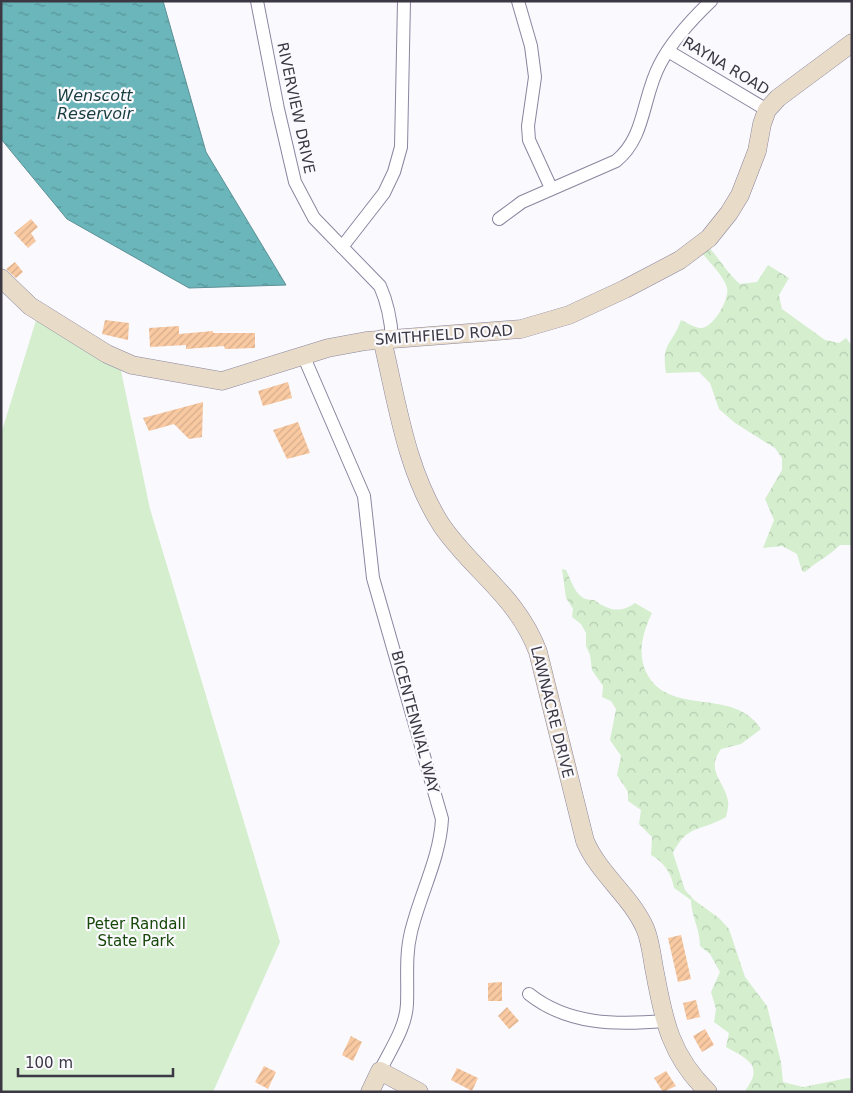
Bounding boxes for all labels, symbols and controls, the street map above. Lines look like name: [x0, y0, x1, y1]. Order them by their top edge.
street label: RAYNA ROAD: [679, 33, 773, 99]
street label: RIVERVIEW DRIVE: [273, 41, 319, 175]
water label: Wenscott Reservoir: [57, 86, 134, 123]
street label: SMITHFIELD ROAD: [374, 321, 514, 349]
street label: LAWNACRE DRIVE: [527, 644, 577, 780]
street label: BICENTENNIAL WAY: [387, 649, 443, 796]
park label: Peter Randall State Park: [86, 915, 186, 950]
scale bar: [18, 1046, 172, 1078]
text: 100 m: [25, 1054, 73, 1072]

